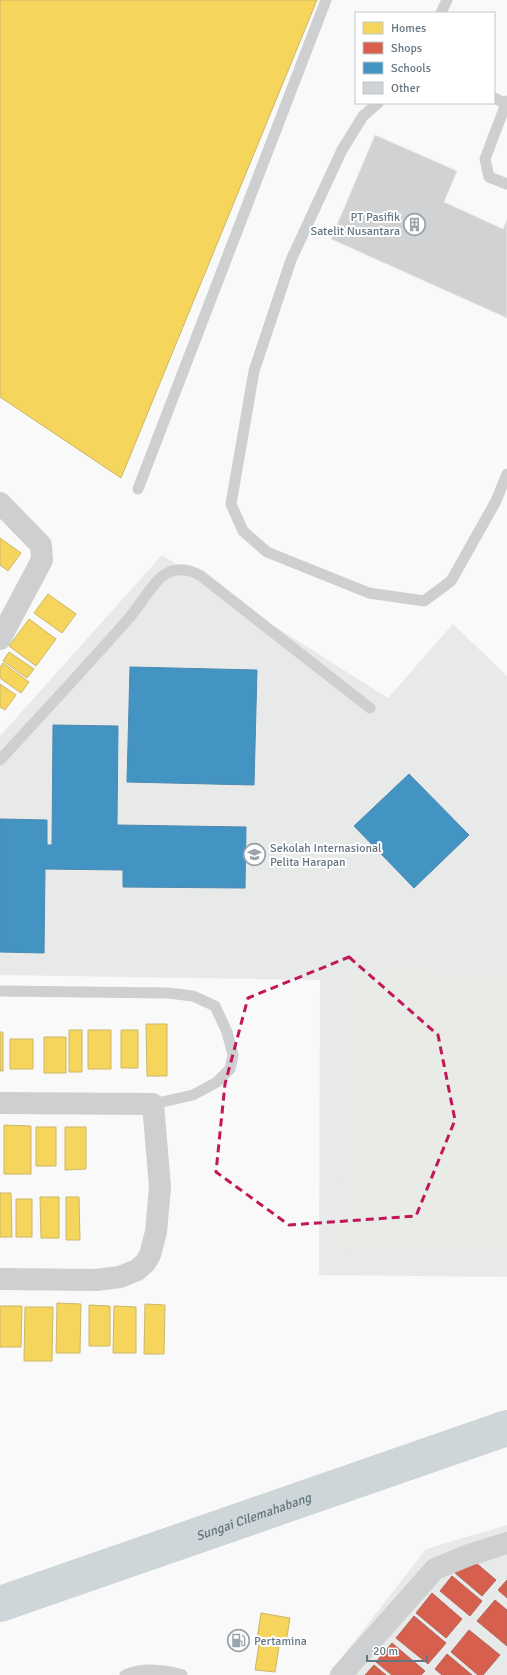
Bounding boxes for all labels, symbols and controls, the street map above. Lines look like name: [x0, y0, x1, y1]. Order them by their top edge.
legend: [355, 12, 495, 104]
text: Homes: [391, 21, 426, 36]
text: Shops: [391, 41, 422, 56]
text: Schools: [391, 61, 431, 76]
text: Other: [391, 81, 421, 96]
place label: PT Pasifik Satelit Nusantara: [310, 210, 400, 239]
building icon: PT Pasifik Satelit Nusantara: [402, 211, 428, 237]
place label: Sekolah Internasional Pelita Harapan: [270, 841, 382, 870]
school or university icon: Sekolah Internasional Pelita Harapan: [241, 842, 267, 868]
water label: Sungai Cilemahabang: [194, 1489, 314, 1544]
fuel station icon: Pertamina: [225, 1628, 251, 1654]
place label: Pertamina: [254, 1634, 307, 1649]
scale bar: [367, 1637, 427, 1663]
text: 20 m: [373, 1644, 398, 1659]

